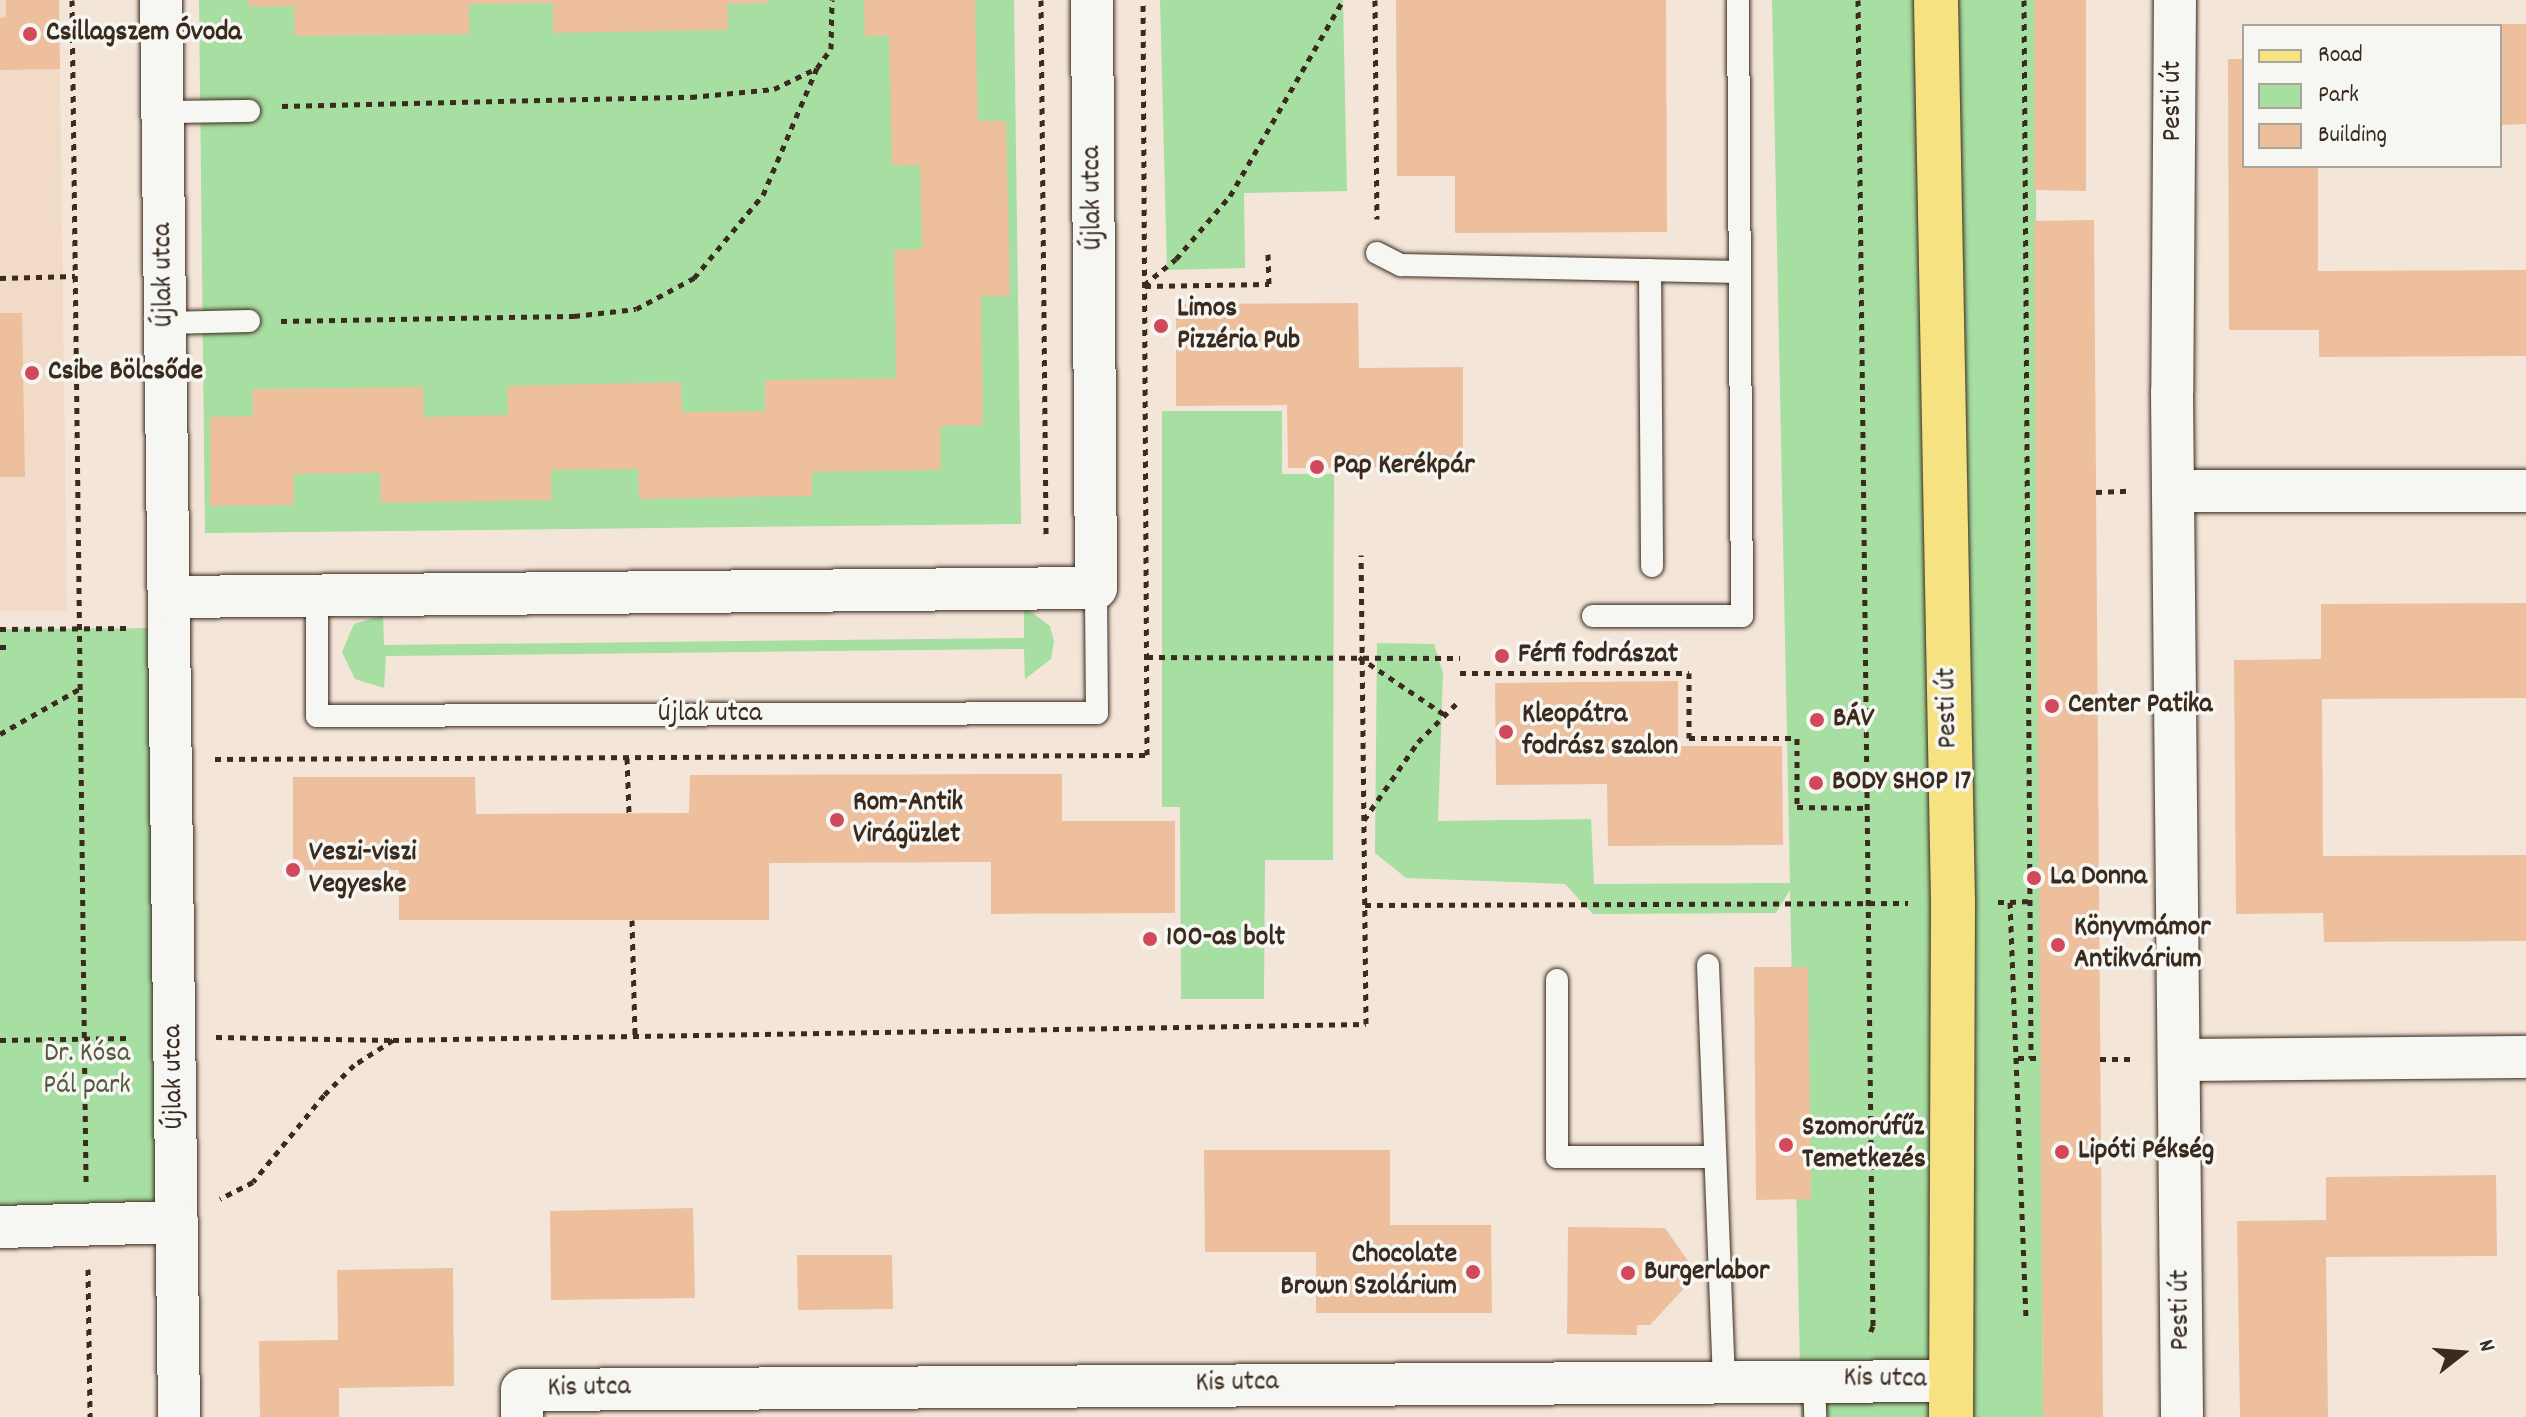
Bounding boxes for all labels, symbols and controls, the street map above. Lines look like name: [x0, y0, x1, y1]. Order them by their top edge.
place label: Csillagszem Óvoda: [46, 17, 241, 51]
legend: [2242, 24, 2502, 168]
marker: Csillagszem Óvoda: [21, 25, 39, 43]
text: Road: [2318, 39, 2363, 73]
street label: Pesti út: [2157, 60, 2191, 142]
text: Park: [2318, 79, 2359, 113]
text: Building: [2318, 119, 2387, 153]
street label: Újlak utca: [1076, 145, 1112, 251]
street label: Újlak utca: [147, 222, 183, 328]
place label: Limos Pizzéria Pub: [1177, 293, 1300, 359]
marker: Limos Pizzéria Pub: [1152, 317, 1170, 335]
place label: Csibe Bölcsőde: [48, 356, 203, 390]
marker: Csibe Bölcsőde: [23, 364, 41, 382]
place label: Pap Kerékpár: [1333, 450, 1475, 484]
marker: Pap Kerékpár: [1308, 458, 1326, 476]
place label: Férfi fodrászat: [1518, 639, 1678, 673]
marker: Férfi fodrászat: [1493, 647, 1511, 665]
street label: Pesti út: [1931, 667, 1967, 749]
place label: Center Patika: [2068, 689, 2212, 723]
marker: Center Patika: [2043, 697, 2061, 715]
street label: Újlak utca: [658, 698, 762, 732]
place label: Kleopátra fodrász szalon: [1522, 699, 1678, 765]
place label: BÁV: [1833, 703, 1874, 737]
marker: BÁV: [1808, 711, 1826, 729]
marker: Kleopátra fodrász szalon: [1497, 723, 1515, 741]
place label: BODY SHOP 17: [1832, 766, 1971, 800]
marker: BODY SHOP 17: [1807, 774, 1825, 792]
place label: Rom-Antik Virágüzlet: [853, 787, 963, 853]
marker: Rom-Antik Virágüzlet: [828, 811, 846, 829]
place label: Veszi-viszi Vegyeske: [309, 837, 416, 903]
marker: Veszi-viszi Vegyeske: [284, 861, 302, 879]
place label: La Donna: [2050, 861, 2147, 895]
marker: La Donna: [2025, 869, 2043, 887]
place label: Könyvmámor Antikvárium: [2074, 912, 2211, 978]
place label: 100-as bolt: [1166, 922, 1285, 956]
marker: 100-as bolt: [1141, 930, 1159, 948]
marker: Könyvmámor Antikvárium: [2049, 936, 2067, 954]
street label: Újlak utca: [157, 1024, 193, 1130]
park label: Dr. Kósa Pál park: [43, 1038, 131, 1104]
place label: Szomorúfűz Temetkezés: [1802, 1112, 1926, 1178]
place label: Lipóti Pékség: [2078, 1135, 2214, 1169]
marker: Szomorúfűz Temetkezés: [1777, 1136, 1795, 1154]
marker: Lipóti Pékség: [2053, 1143, 2071, 1161]
place label: Chocolate Brown Szolárium: [1281, 1239, 1457, 1305]
place label: Burgerlabor: [1644, 1256, 1769, 1290]
marker: Chocolate Brown Szolárium: [1464, 1263, 1482, 1281]
marker: Burgerlabor: [1619, 1264, 1637, 1282]
street label: Pesti út: [2165, 1269, 2199, 1351]
north arrow: [2422, 1313, 2502, 1393]
text: N: [2469, 1336, 2502, 1356]
street label: Kis utca: [1843, 1362, 1927, 1398]
street label: Kis utca: [1195, 1366, 1279, 1402]
street label: Kis utca: [547, 1371, 631, 1407]

